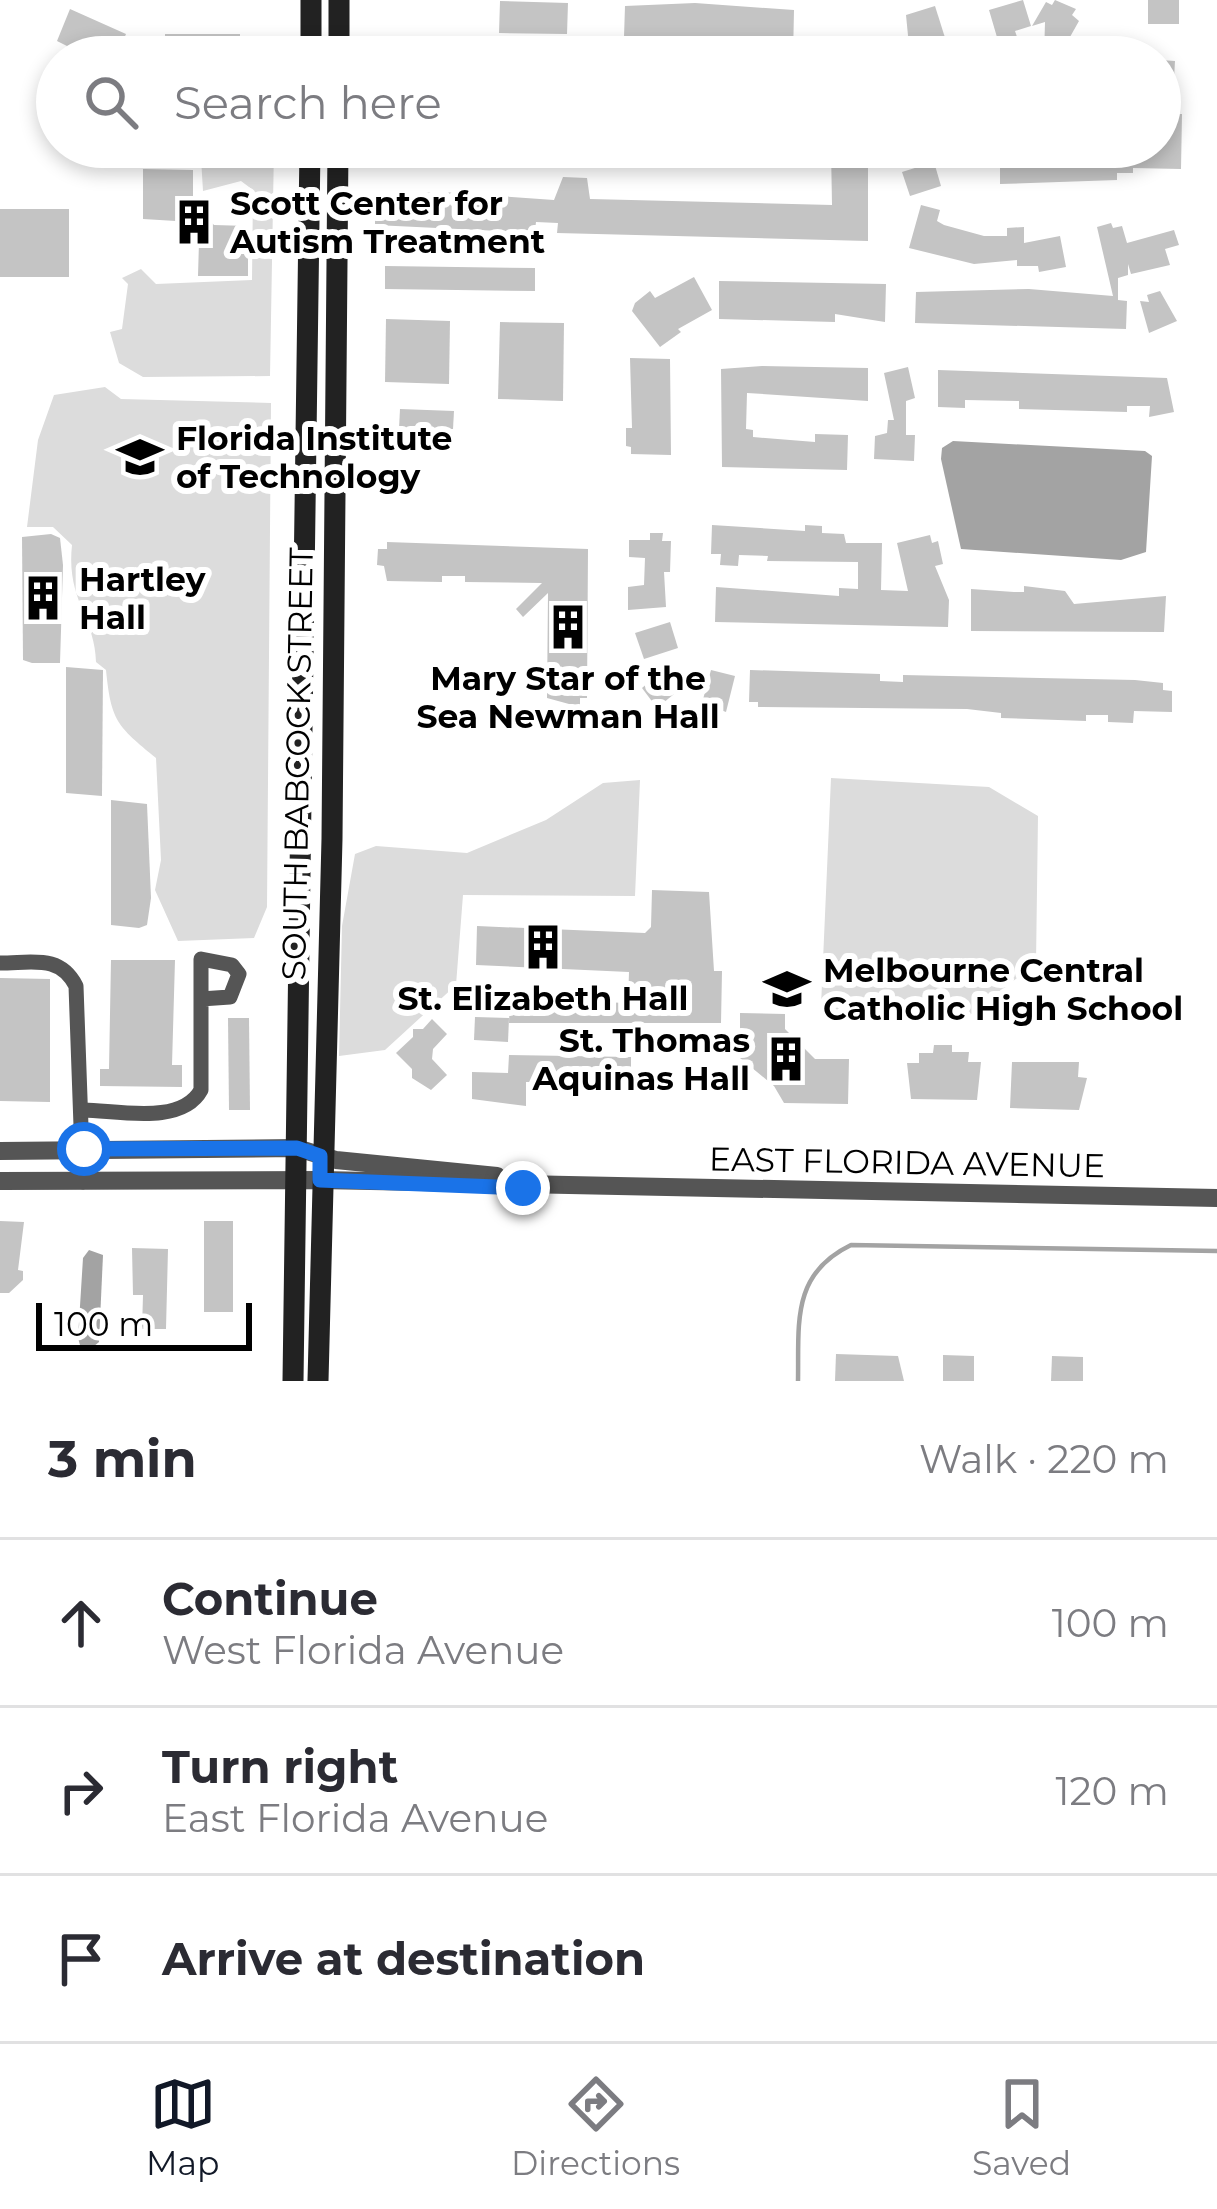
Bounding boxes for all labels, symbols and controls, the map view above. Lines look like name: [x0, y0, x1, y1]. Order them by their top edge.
search box: [36, 36, 1181, 168]
icon: search: [78, 69, 144, 135]
text: Search here: [174, 75, 442, 130]
place label: Scott Center for Autism Treatment: [229, 183, 545, 261]
building icon: Scott Center for Autism Treatment: [169, 197, 219, 247]
place label: Florida Institute of Technology: [176, 418, 452, 496]
school or university icon: Florida Institute of Technology: [115, 432, 165, 482]
street label: SOUTH BABCOCK STREET: [273, 547, 321, 981]
place label: Hartley Hall: [79, 559, 206, 637]
building icon: Hartley Hall: [18, 573, 68, 623]
building icon: Mary Star of the Sea Newman Hall: [543, 602, 593, 652]
place label: Mary Star of the Sea Newman Hall: [416, 658, 720, 736]
building icon: St. Elizabeth Hall: [518, 922, 568, 972]
place label: Melbourne Central Catholic High School: [823, 950, 1183, 1028]
school or university icon: Melbourne Central Catholic High School: [762, 964, 812, 1014]
place label: St. Elizabeth Hall: [398, 978, 689, 1018]
place label: St. Thomas Aquinas Hall: [532, 1020, 750, 1098]
building icon: St. Thomas Aquinas Hall: [761, 1034, 811, 1084]
route start: [57, 1122, 111, 1176]
street label: EAST FLORIDA AVENUE: [709, 1139, 1105, 1185]
route end: [496, 1161, 550, 1215]
scale bar: [36, 1297, 252, 1350]
text: 100 m: [54, 1304, 153, 1344]
text: 3 min: [48, 1428, 197, 1490]
text: Walk · 220 m: [919, 1435, 1169, 1483]
text: Continue: [162, 1571, 378, 1626]
icon: ahead: [48, 1590, 114, 1656]
text: 100 m: [1052, 1599, 1169, 1647]
text: West Florida Avenue: [162, 1626, 564, 1674]
text: Turn right: [162, 1739, 398, 1794]
icon: right: [48, 1758, 114, 1824]
text: 120 m: [1055, 1767, 1169, 1815]
text: East Florida Avenue: [162, 1794, 548, 1842]
icon: arrive: [48, 1926, 114, 1992]
text: Arrive at destination: [162, 1931, 645, 1986]
tab: Map: [146, 2071, 219, 2183]
tab: Directions: [511, 2071, 680, 2183]
tab: Saved: [972, 2071, 1071, 2183]

